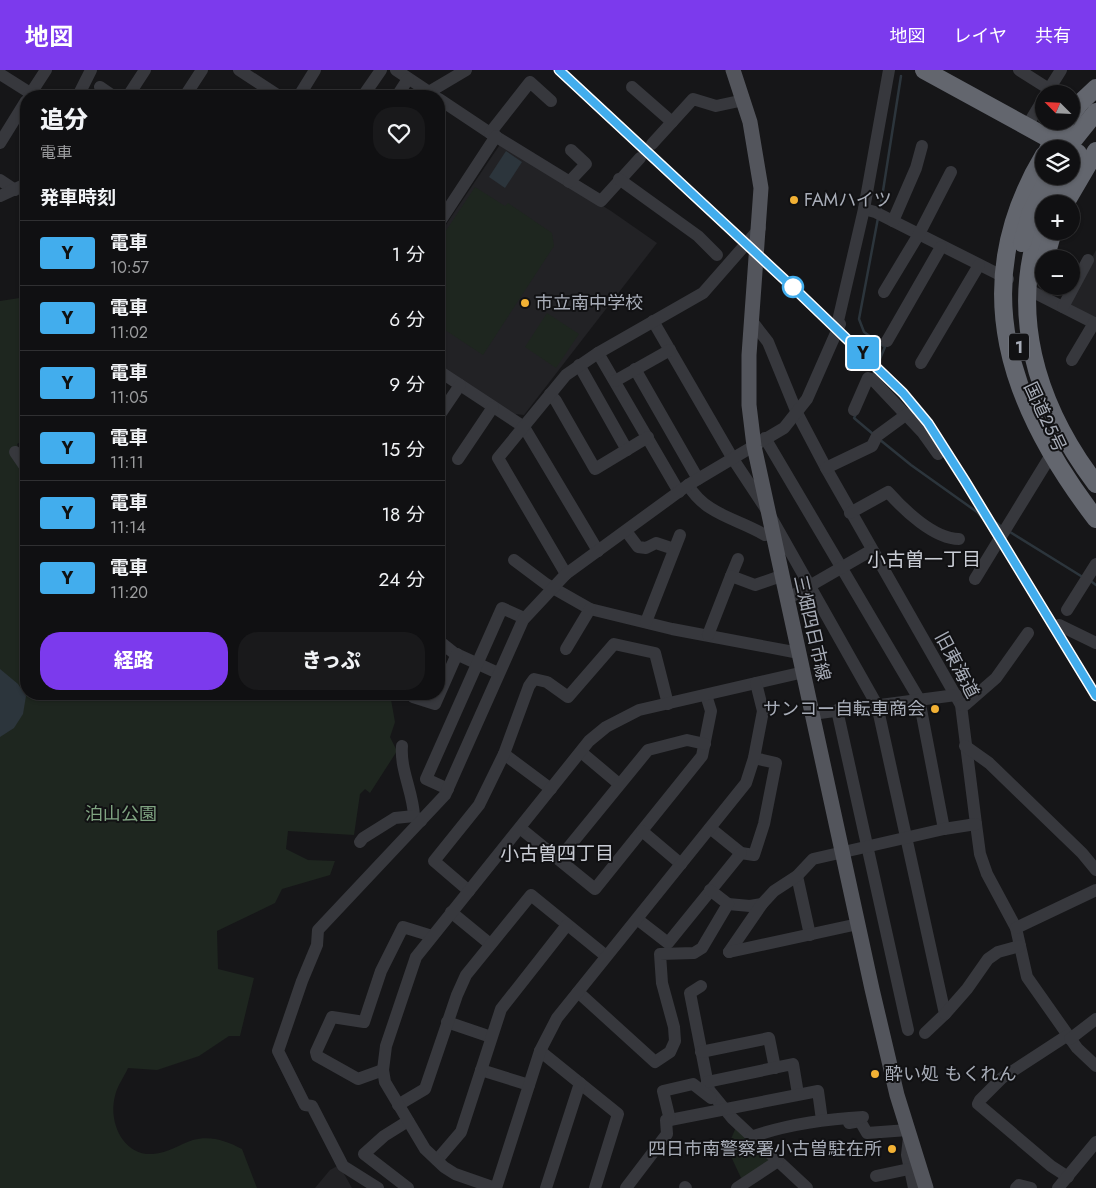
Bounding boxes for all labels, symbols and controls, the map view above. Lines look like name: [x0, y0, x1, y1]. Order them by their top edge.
text: 地図: [25, 19, 73, 54]
text: 地図: [890, 23, 926, 49]
text: レイヤ: [954, 23, 1007, 49]
text: 共有: [1035, 23, 1071, 49]
north arrow: [1035, 85, 1080, 130]
map controls: [1035, 85, 1080, 295]
text: 追分: [40, 102, 88, 137]
button: heart: [373, 107, 425, 159]
button: layers: [1035, 140, 1080, 185]
text: 電車: [40, 141, 72, 164]
text: 発車時刻: [40, 184, 116, 211]
place label: FAMハイツ: [804, 187, 892, 213]
marker: FAMハイツ: [788, 194, 800, 206]
button: +: [1035, 195, 1080, 240]
text: 電車: [110, 229, 148, 256]
text: Y: [62, 240, 73, 266]
text: 1 分: [392, 241, 425, 268]
button: −: [1035, 250, 1080, 295]
text: 10:57: [110, 256, 149, 279]
unlabelled marker: [782, 276, 804, 298]
place label: 市立南中学校: [535, 290, 643, 316]
text: 電車: [110, 294, 148, 321]
marker: 市立南中学校: [519, 297, 531, 309]
text: Y: [62, 305, 73, 331]
text: 6 分: [389, 306, 425, 333]
text: 11:02: [110, 321, 148, 344]
road number: 1: [1009, 334, 1029, 360]
line badge: Y: [847, 337, 879, 369]
text: Y: [857, 340, 869, 366]
text: 電車: [110, 359, 148, 386]
text: Y: [62, 370, 73, 396]
text: 9 分: [389, 371, 425, 398]
street label: 国道25号: [1017, 378, 1073, 456]
text: 11:05: [110, 386, 148, 409]
text: 電車: [110, 424, 148, 451]
text: Y: [62, 435, 73, 461]
text: 15 分: [381, 436, 425, 463]
text: 11:11: [110, 451, 144, 474]
text: 電車: [110, 489, 148, 516]
text: Y: [62, 500, 73, 526]
text: 18 分: [381, 501, 425, 528]
text: 11:14: [110, 516, 146, 539]
district label: 小古曽一丁目: [867, 546, 981, 573]
text: 電車: [110, 554, 148, 581]
text: Y: [62, 565, 73, 591]
text: 24 分: [378, 566, 425, 593]
street label: 三畑四日市線: [787, 572, 837, 684]
text: 11:20: [110, 581, 148, 604]
street label: 旧東海道: [929, 627, 985, 703]
button: 経路: [40, 632, 228, 690]
button: きっぷ: [238, 632, 425, 690]
place label: サンコー自転車商会: [763, 696, 925, 722]
marker: サンコー自転車商会: [929, 703, 941, 715]
park label: 泊山公園: [85, 801, 157, 827]
district label: 小古曽四丁目: [500, 840, 614, 867]
place label: 酔い処 もくれん: [885, 1061, 1016, 1087]
marker: 酔い処 もくれん: [869, 1068, 881, 1080]
place label: 四日市南警察署小古曽駐在所: [648, 1136, 882, 1162]
marker: 四日市南警察署小古曽駐在所: [886, 1143, 898, 1155]

